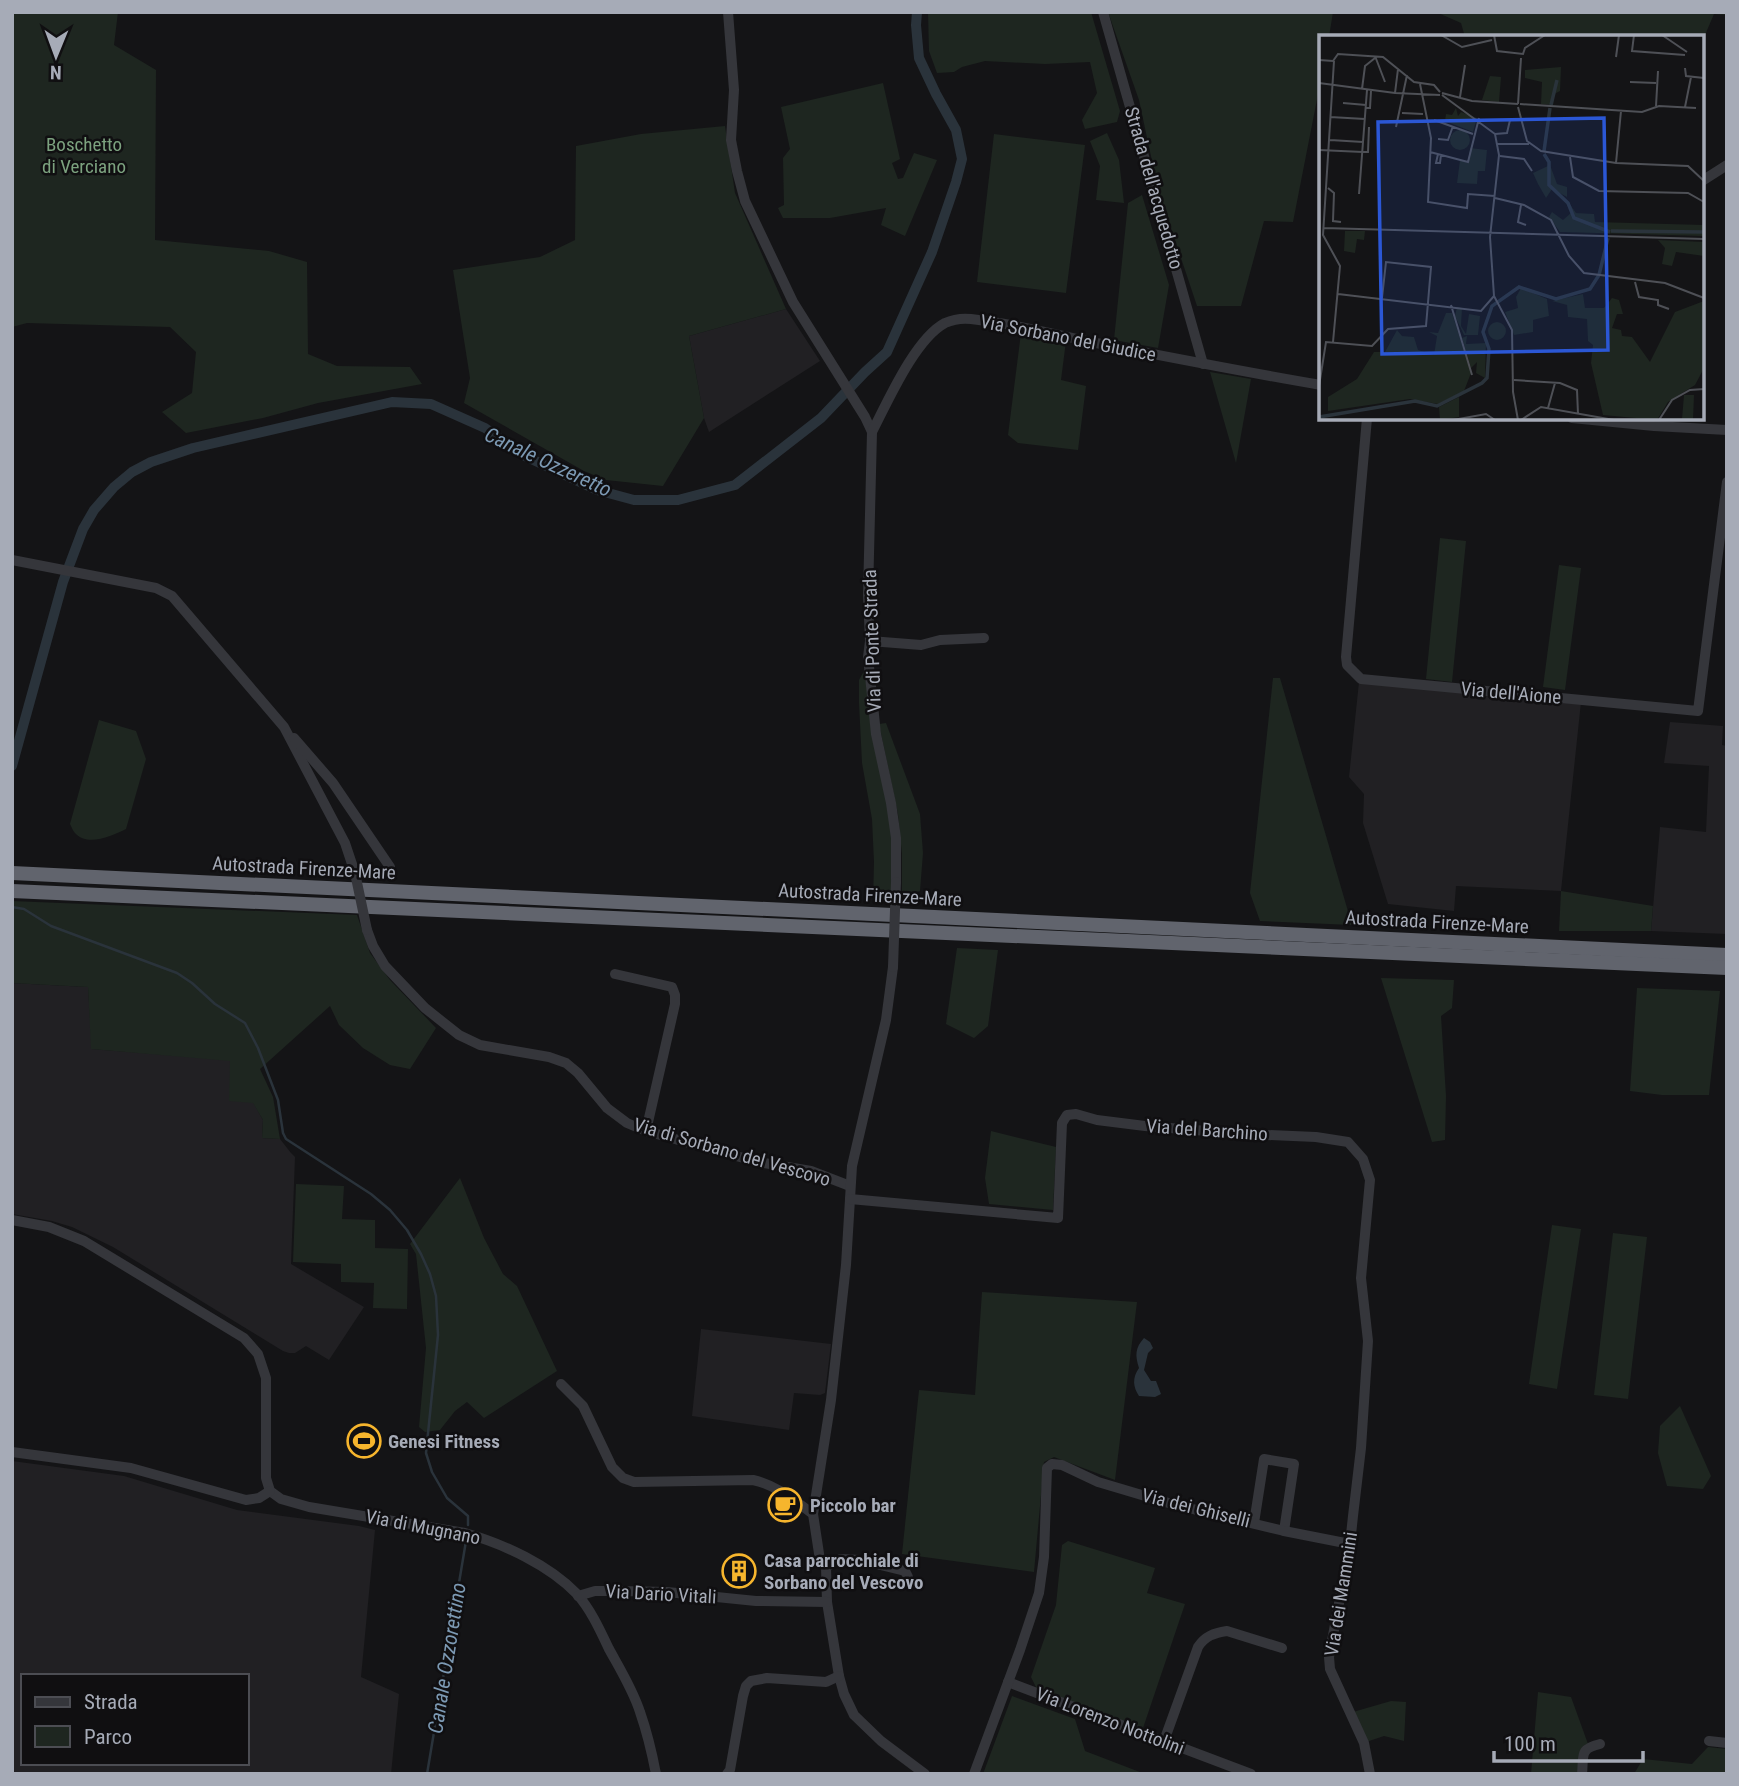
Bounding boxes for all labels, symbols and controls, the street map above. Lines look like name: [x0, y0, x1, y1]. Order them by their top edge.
north arrow: [21, 21, 91, 91]
inset map: [1319, 35, 1704, 420]
text: N: [50, 61, 62, 84]
street label: Strada dell'acquedotto: [1120, 104, 1188, 272]
park label: Boschetto di Verciano: [42, 133, 126, 178]
street label: Via Sorbano del Giudice: [978, 310, 1158, 366]
water label: Canale Ozzeretto: [481, 422, 615, 502]
street label: Via di Ponte Strada: [858, 569, 886, 713]
street label: Via dell'Aione: [1460, 677, 1562, 709]
street label: Autostrada Firenze-Mare: [212, 852, 396, 884]
street label: Autostrada Firenze-Mare: [778, 879, 962, 911]
street label: Autostrada Firenze-Mare: [1345, 906, 1529, 938]
street label: Via di Sorbano del Vescovo: [631, 1113, 833, 1191]
street label: Via del Barchino: [1146, 1114, 1268, 1146]
sports icon: Genesi Fitness: [345, 1422, 383, 1460]
place label: Genesi Fitness: [388, 1430, 500, 1453]
street label: Via dei Ghiselli: [1139, 1483, 1253, 1533]
cafe icon: Piccolo bar: [766, 1486, 804, 1524]
place label: Piccolo bar: [810, 1494, 896, 1517]
street label: Via di Mugnano: [364, 1505, 482, 1549]
street label: Via dei Mammini: [1320, 1530, 1362, 1658]
place label: Casa parrocchiale di Sorbano del Vescovo: [764, 1549, 923, 1594]
building icon: Casa parrocchiale di Sorbano del Vescovo: [720, 1552, 758, 1590]
street label: Via Dario Vitali: [605, 1580, 717, 1608]
water label: Canale Ozzorettino: [423, 1581, 471, 1735]
legend: [21, 1674, 248, 1765]
street label: Via Lorenzo Nottolini: [1033, 1682, 1187, 1760]
text: Strada: [84, 1690, 138, 1714]
scale bar: [1494, 1720, 1643, 1764]
text: Parco: [84, 1725, 132, 1749]
text: 100 m: [1504, 1732, 1556, 1756]

